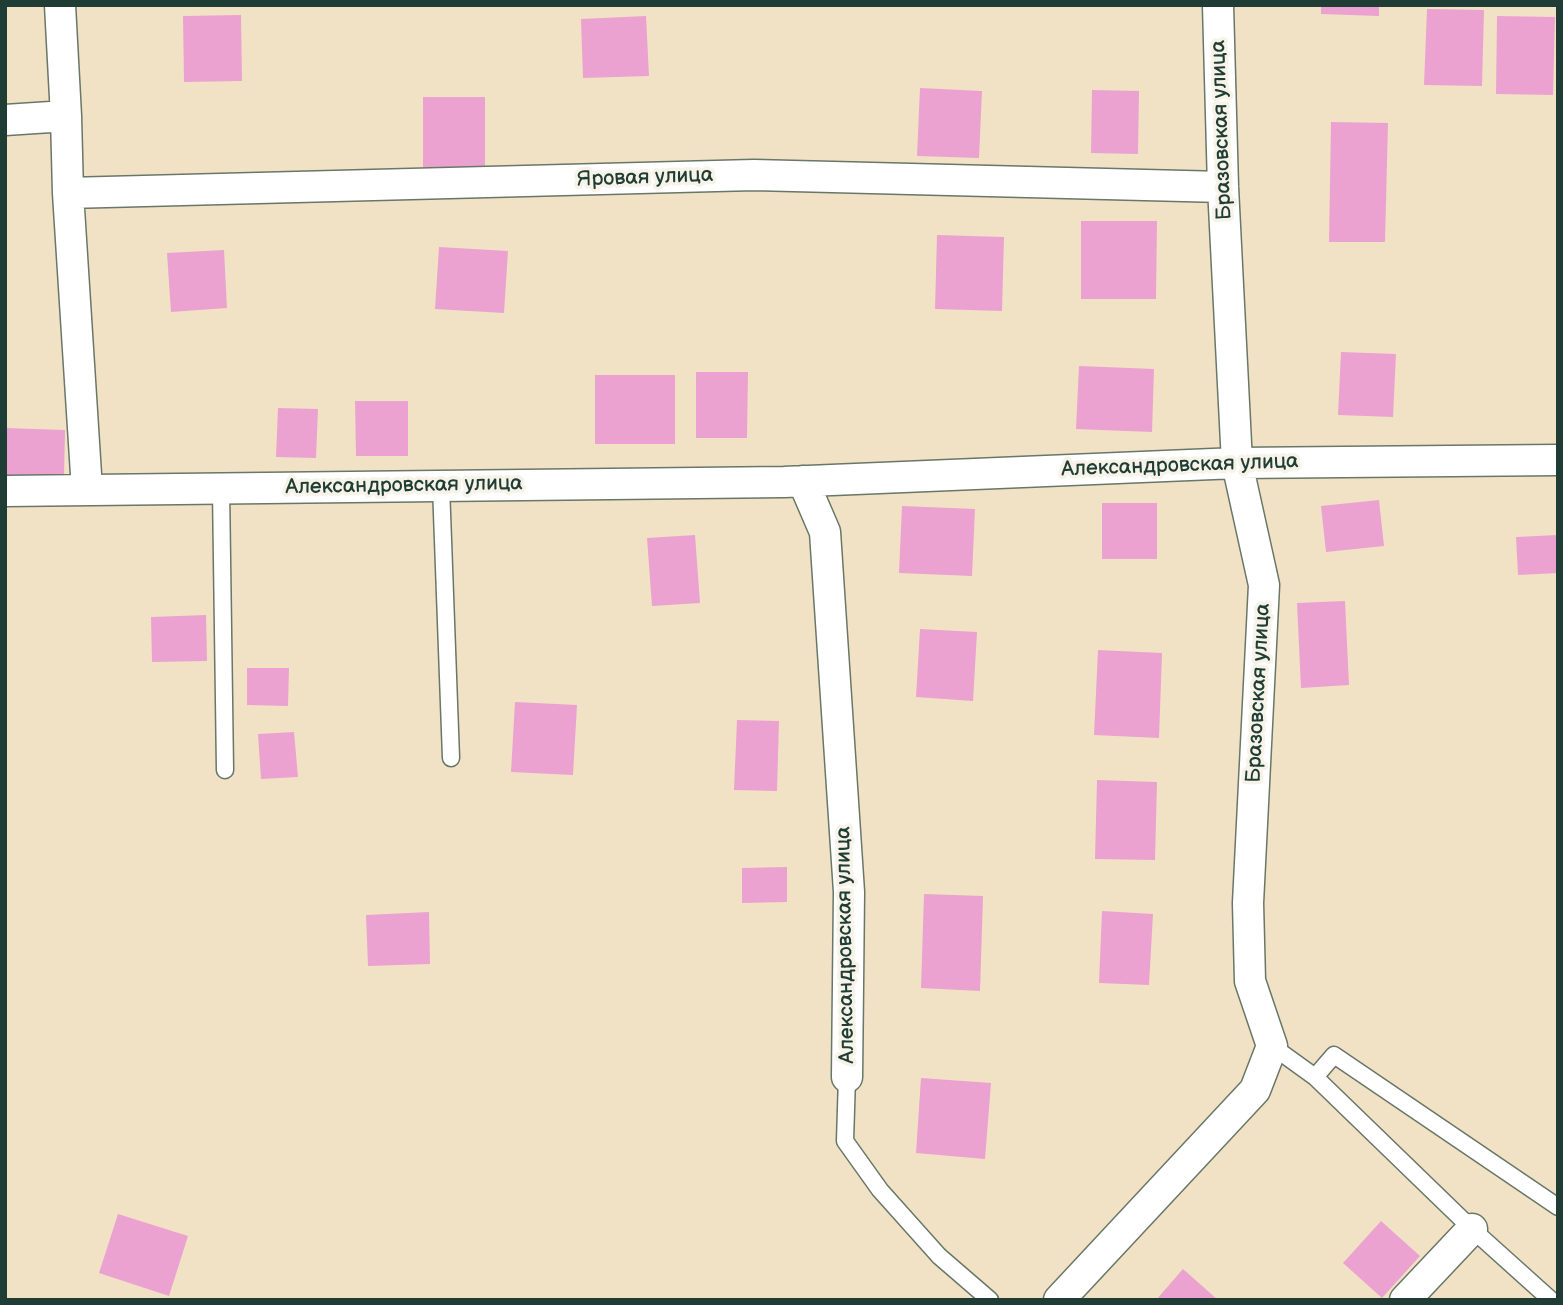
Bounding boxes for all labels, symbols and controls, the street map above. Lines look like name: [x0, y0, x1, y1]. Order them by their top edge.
street label: Бразовская улица: [1206, 40, 1238, 220]
street label: Яровая улица: [576, 163, 714, 193]
street label: Александровская улица: [1061, 449, 1299, 483]
street label: Александровская улица: [285, 471, 523, 501]
street label: Бразовская улица: [1242, 603, 1276, 783]
street label: Александровская улица: [831, 826, 861, 1064]

